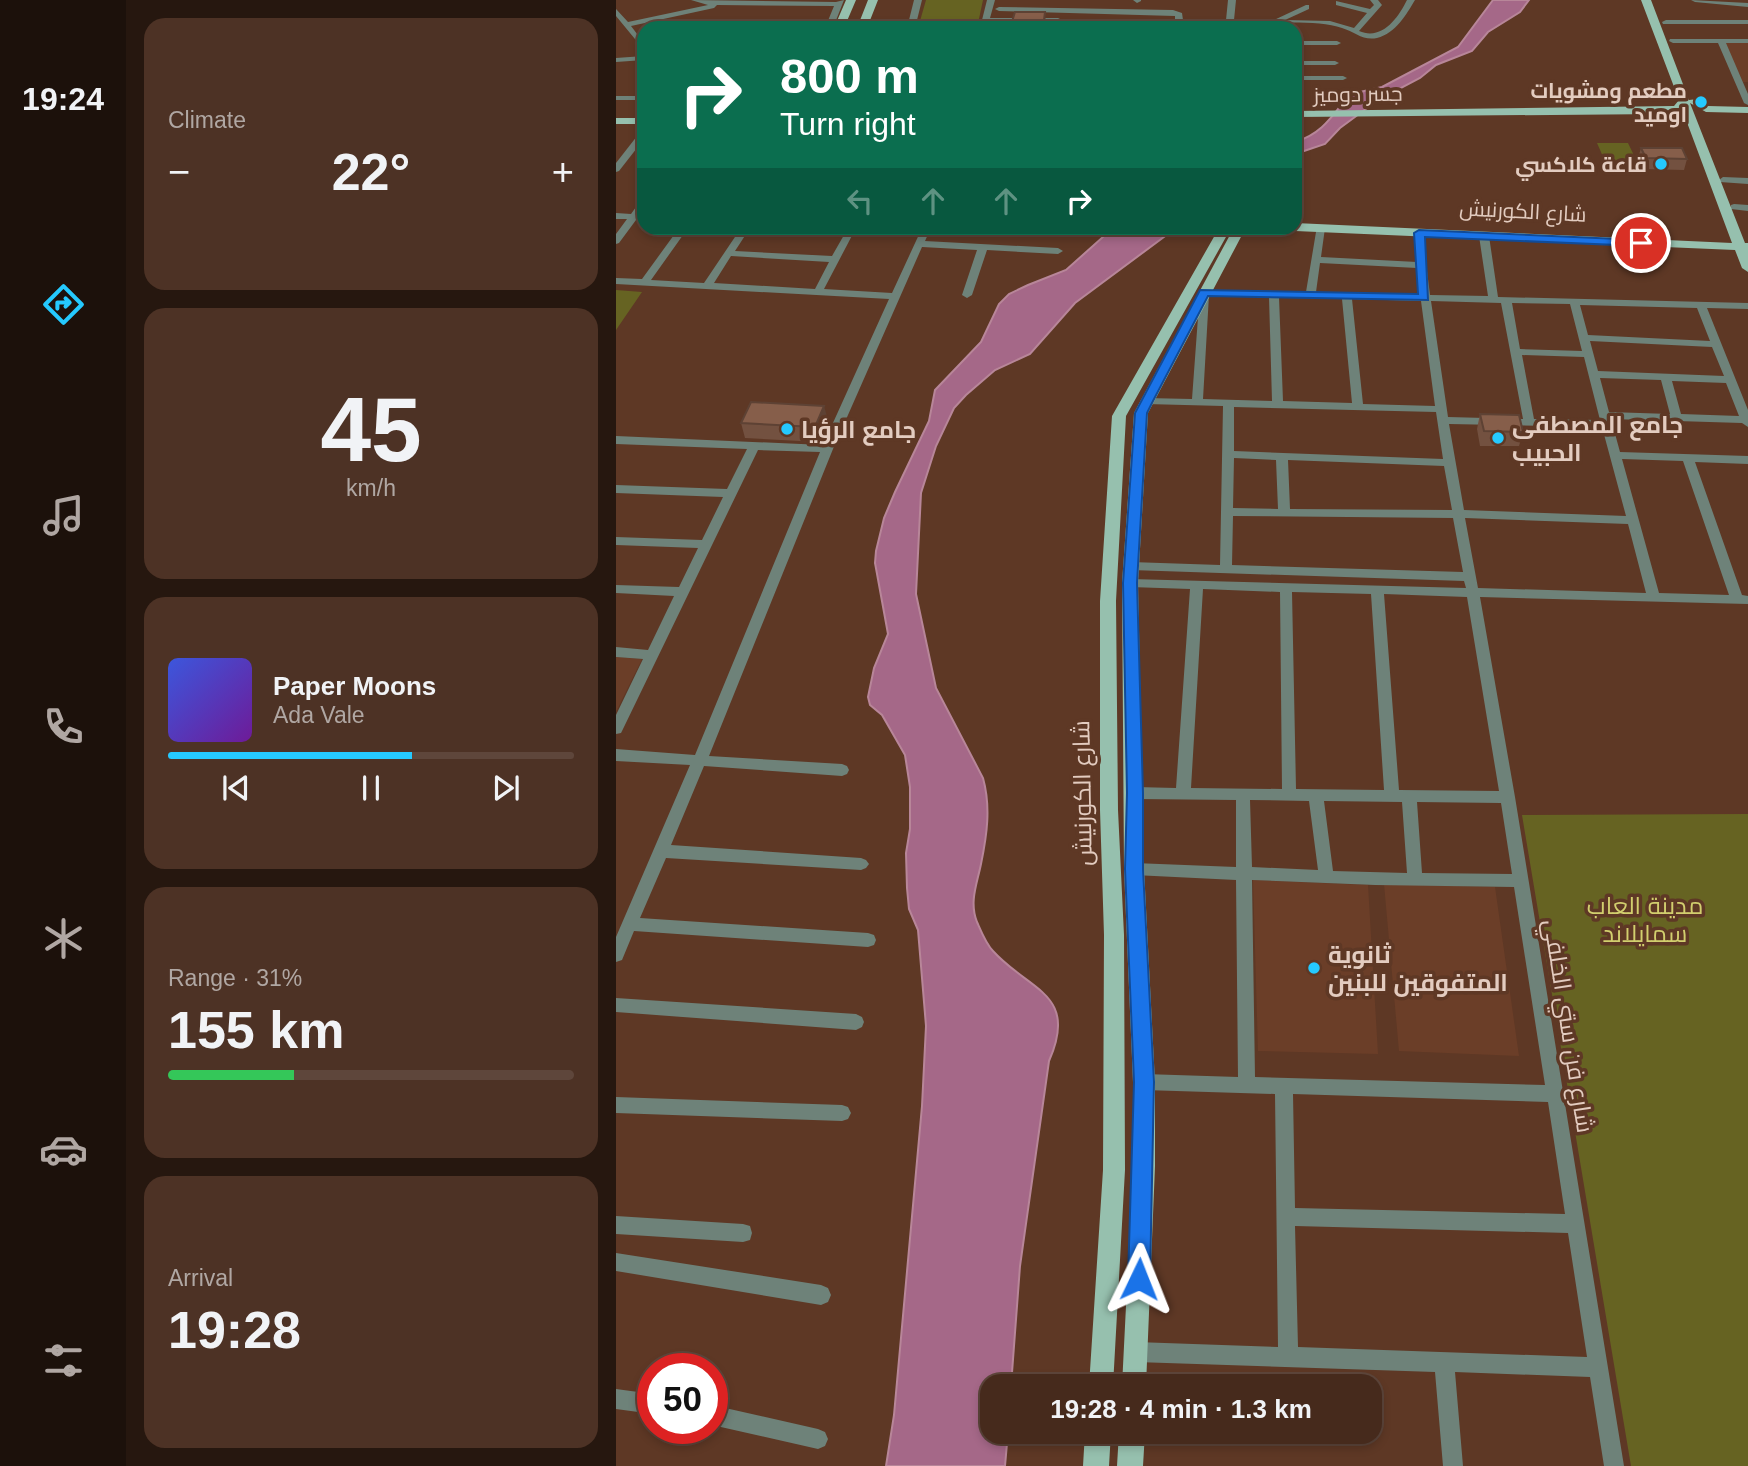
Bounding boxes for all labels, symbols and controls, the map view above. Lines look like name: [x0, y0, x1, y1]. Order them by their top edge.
icon: right: [665, 49, 756, 140]
text: 800 m: [780, 49, 919, 103]
place label: مطعم ومشويات اوميد: [1530, 79, 1687, 128]
text: 19:24: [22, 81, 104, 117]
street label: جسر دوميز: [1312, 82, 1403, 107]
marker: مطعم ومشويات اوميد: [1693, 94, 1709, 110]
text: Turn right: [780, 106, 916, 142]
text: Climate: [168, 107, 246, 133]
text: 22°: [332, 143, 410, 201]
text: −: [168, 151, 190, 193]
text: +: [552, 151, 574, 193]
place label: قاعة كلاكسي: [1515, 153, 1647, 181]
marker: قاعة كلاكسي: [1653, 156, 1669, 172]
icon: left: [841, 182, 879, 220]
icon: ahead: [914, 182, 952, 220]
icon: ahead: [987, 182, 1025, 220]
icon: right: [1060, 182, 1098, 220]
street label: شارع الكورنيش: [1459, 196, 1587, 229]
pin: [1611, 213, 1671, 273]
icon: arrive: [1622, 224, 1660, 262]
icon: directions: [39, 280, 88, 329]
text: 45: [320, 379, 422, 480]
place label: جامع المصطفى الحبيب: [1512, 411, 1683, 466]
place label: جامع الرؤيا: [801, 416, 916, 446]
marker: جامع الرؤيا: [779, 421, 795, 437]
marker: جامع المصطفى الحبيب: [1490, 430, 1506, 446]
text: km/h: [346, 475, 396, 501]
icon: music: [39, 491, 88, 540]
text: Paper Moons: [273, 671, 436, 701]
icon: phone: [39, 702, 88, 751]
text: Ada Vale: [273, 702, 365, 728]
street label: شارع الكورنيش: [1067, 720, 1100, 866]
icon: previous: [217, 769, 255, 807]
icon: pause: [352, 769, 390, 807]
icon: next: [487, 769, 525, 807]
park label: مدينة العاب سمايلاند: [1587, 892, 1703, 947]
icon: climate: [39, 914, 88, 963]
street label: شارع فن ستي الخلفي: [1533, 917, 1599, 1136]
place label: ثانوية المتفوقين للبنين: [1328, 941, 1508, 997]
marker: ثانوية المتفوقين للبنين: [1306, 960, 1322, 976]
text: Range · 31%: [168, 965, 302, 991]
text: 155 km: [168, 1001, 344, 1059]
icon: car: [39, 1125, 88, 1174]
position arrow: [1102, 1242, 1176, 1316]
text: Arrival: [168, 1265, 233, 1291]
text: 19:28: [168, 1301, 301, 1359]
icon: filters: [39, 1336, 88, 1385]
speed limit sign: 50: [637, 1353, 728, 1444]
text: 19:28 · 4 min · 1.3 km: [1050, 1394, 1312, 1424]

